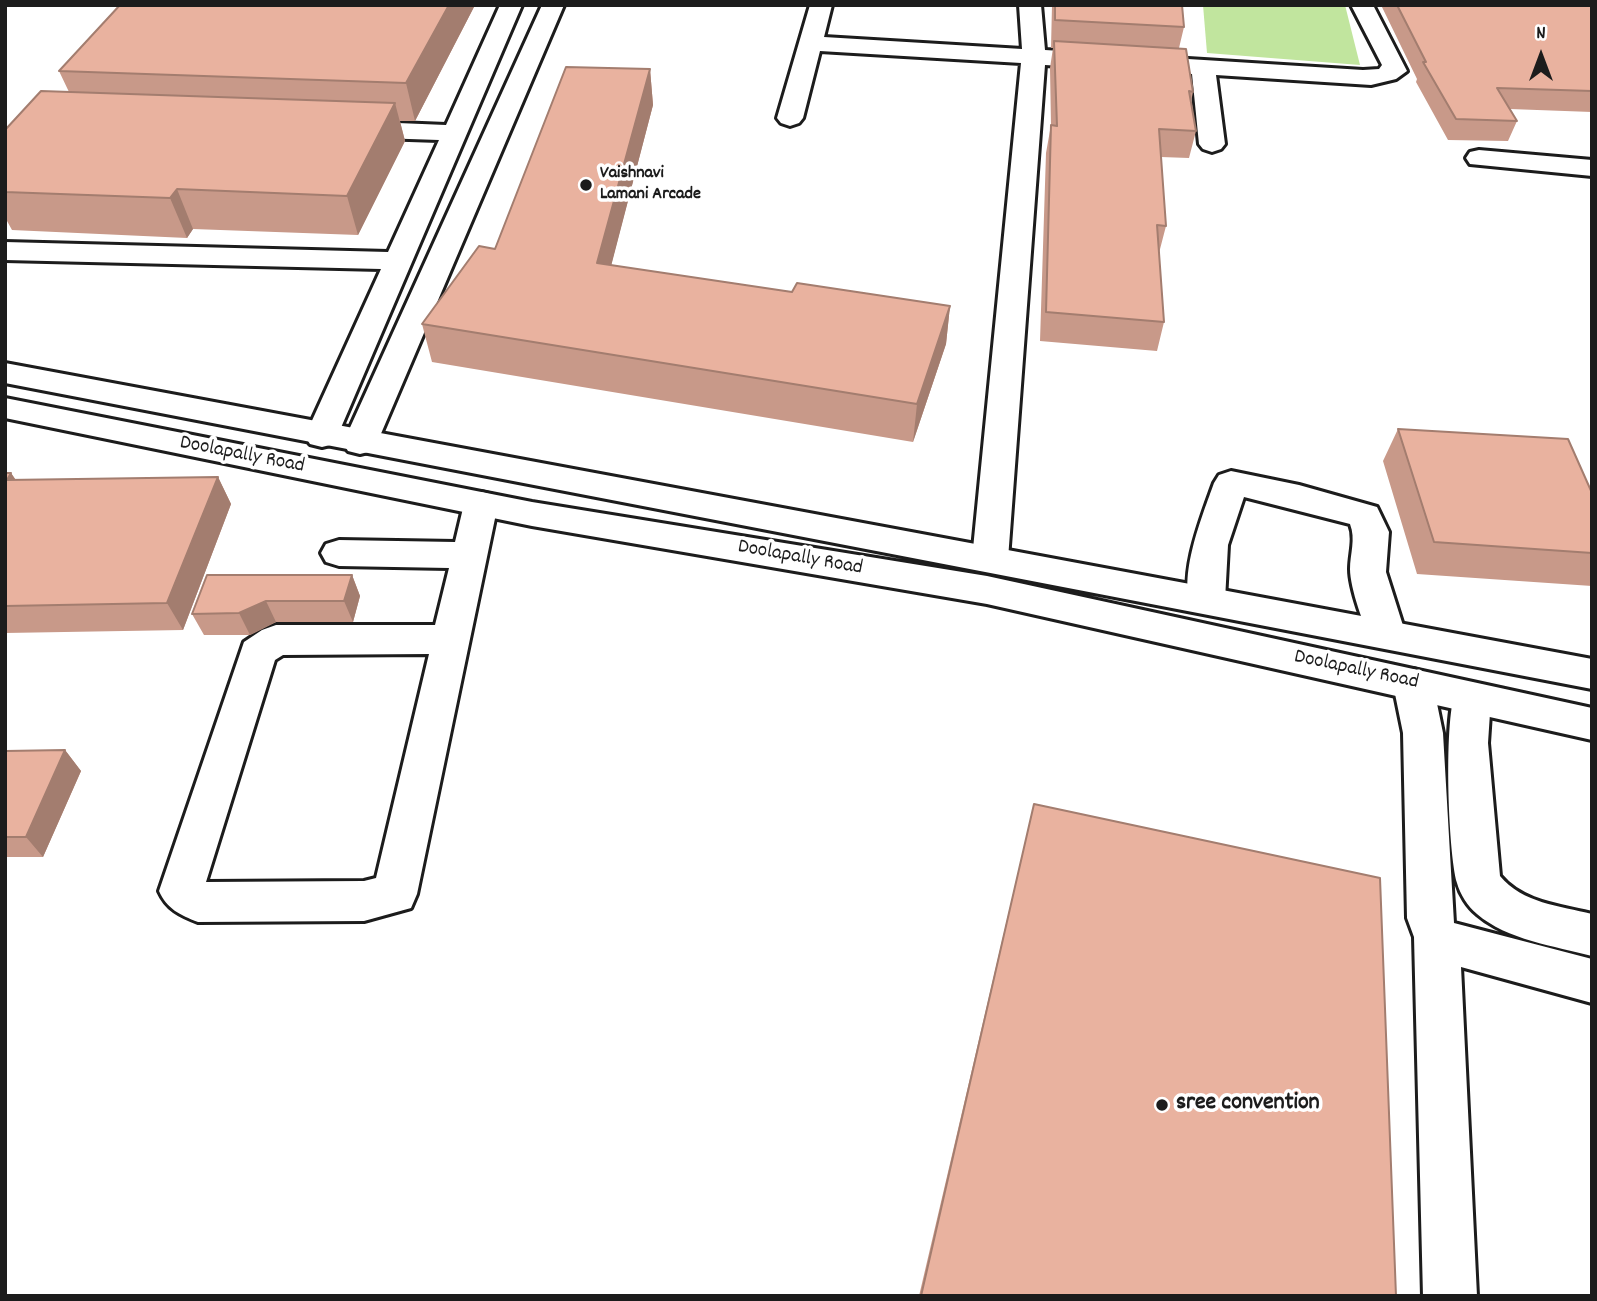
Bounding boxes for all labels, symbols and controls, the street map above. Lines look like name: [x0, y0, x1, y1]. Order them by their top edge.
north arrow: [1506, 21, 1576, 91]
text: N: [1536, 21, 1546, 48]
place label: Vaishnavi Lamani Arcade: [600, 164, 701, 206]
marker: Vaishnavi Lamani Arcade: [578, 177, 594, 193]
street label: Doolapally Road: [178, 432, 306, 480]
street label: Doolapally Road: [736, 536, 864, 582]
street label: Doolapally Road: [1292, 646, 1420, 696]
place label: sree convention: [1176, 1091, 1320, 1119]
marker: sree convention: [1154, 1097, 1170, 1113]

